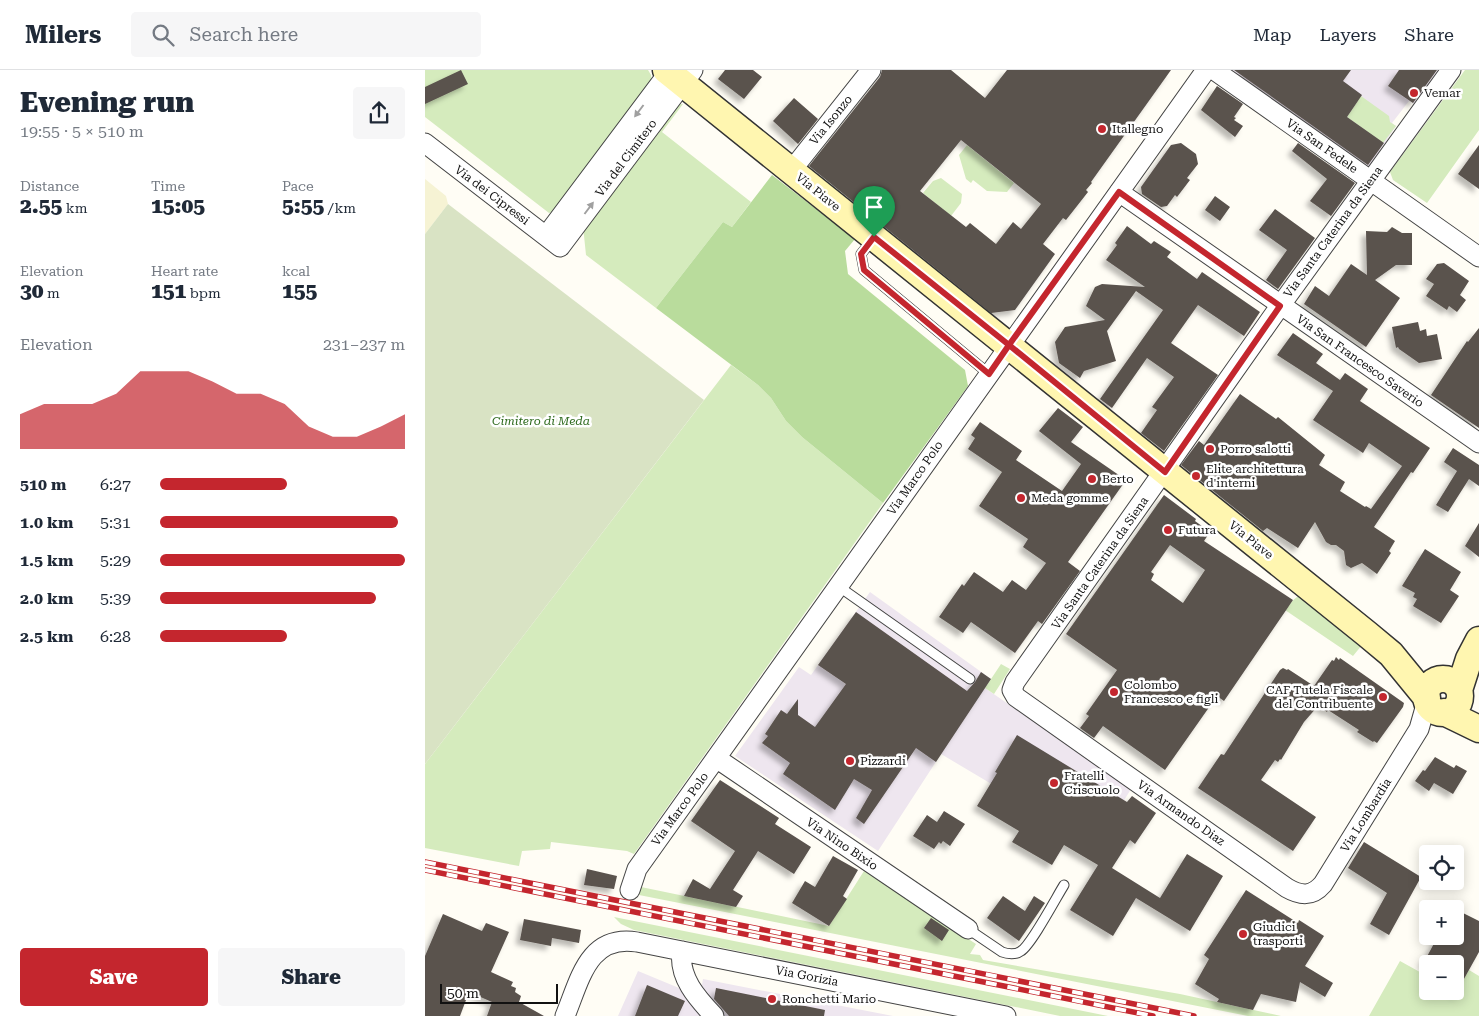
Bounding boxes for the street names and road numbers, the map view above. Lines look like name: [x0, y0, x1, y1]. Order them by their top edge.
street label: Via Isonzo: [807, 92, 855, 148]
street label: Via San Fedele: [1283, 116, 1361, 176]
street label: Via del Cimitero: [592, 117, 660, 199]
street label: Via dei Cipressi: [452, 162, 532, 228]
street label: Via Santa Caterina da Siena: [1281, 163, 1386, 300]
street label: Via Piave: [793, 170, 843, 214]
street label: Via San Francesco Saverio: [1294, 312, 1426, 410]
street label: Via Marco Polo: [884, 438, 946, 518]
street label: Via Santa Caterina da Siena: [1049, 494, 1152, 632]
street label: Via Piave: [1226, 518, 1276, 562]
street label: Via Marco Polo: [649, 770, 711, 848]
street label: Via Lombardia: [1338, 775, 1395, 854]
street label: Via Armando Diaz: [1135, 778, 1228, 849]
street label: Via Nino Bixio: [804, 815, 880, 873]
street label: Via Gorizia: [775, 963, 840, 989]

